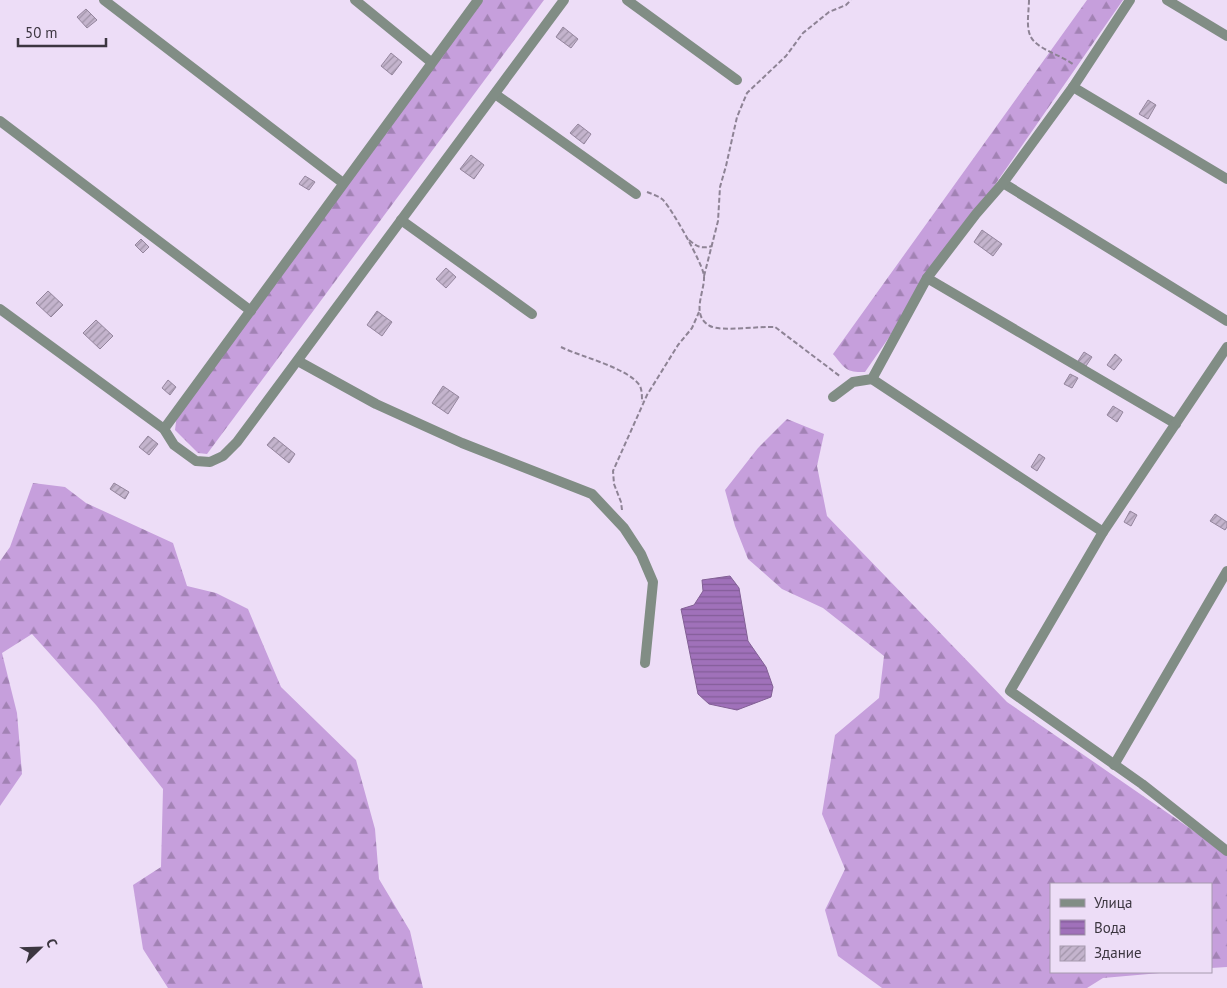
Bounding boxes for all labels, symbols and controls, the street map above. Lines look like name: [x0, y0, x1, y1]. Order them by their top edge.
scale bar: [18, 15, 105, 47]
text: 50 m: [25, 23, 58, 42]
legend: [1050, 883, 1212, 973]
text: Улица: [1094, 893, 1132, 912]
text: Вода: [1094, 918, 1126, 937]
north arrow: [15, 923, 65, 973]
text: С: [42, 936, 62, 950]
text: Здание: [1094, 943, 1142, 962]

